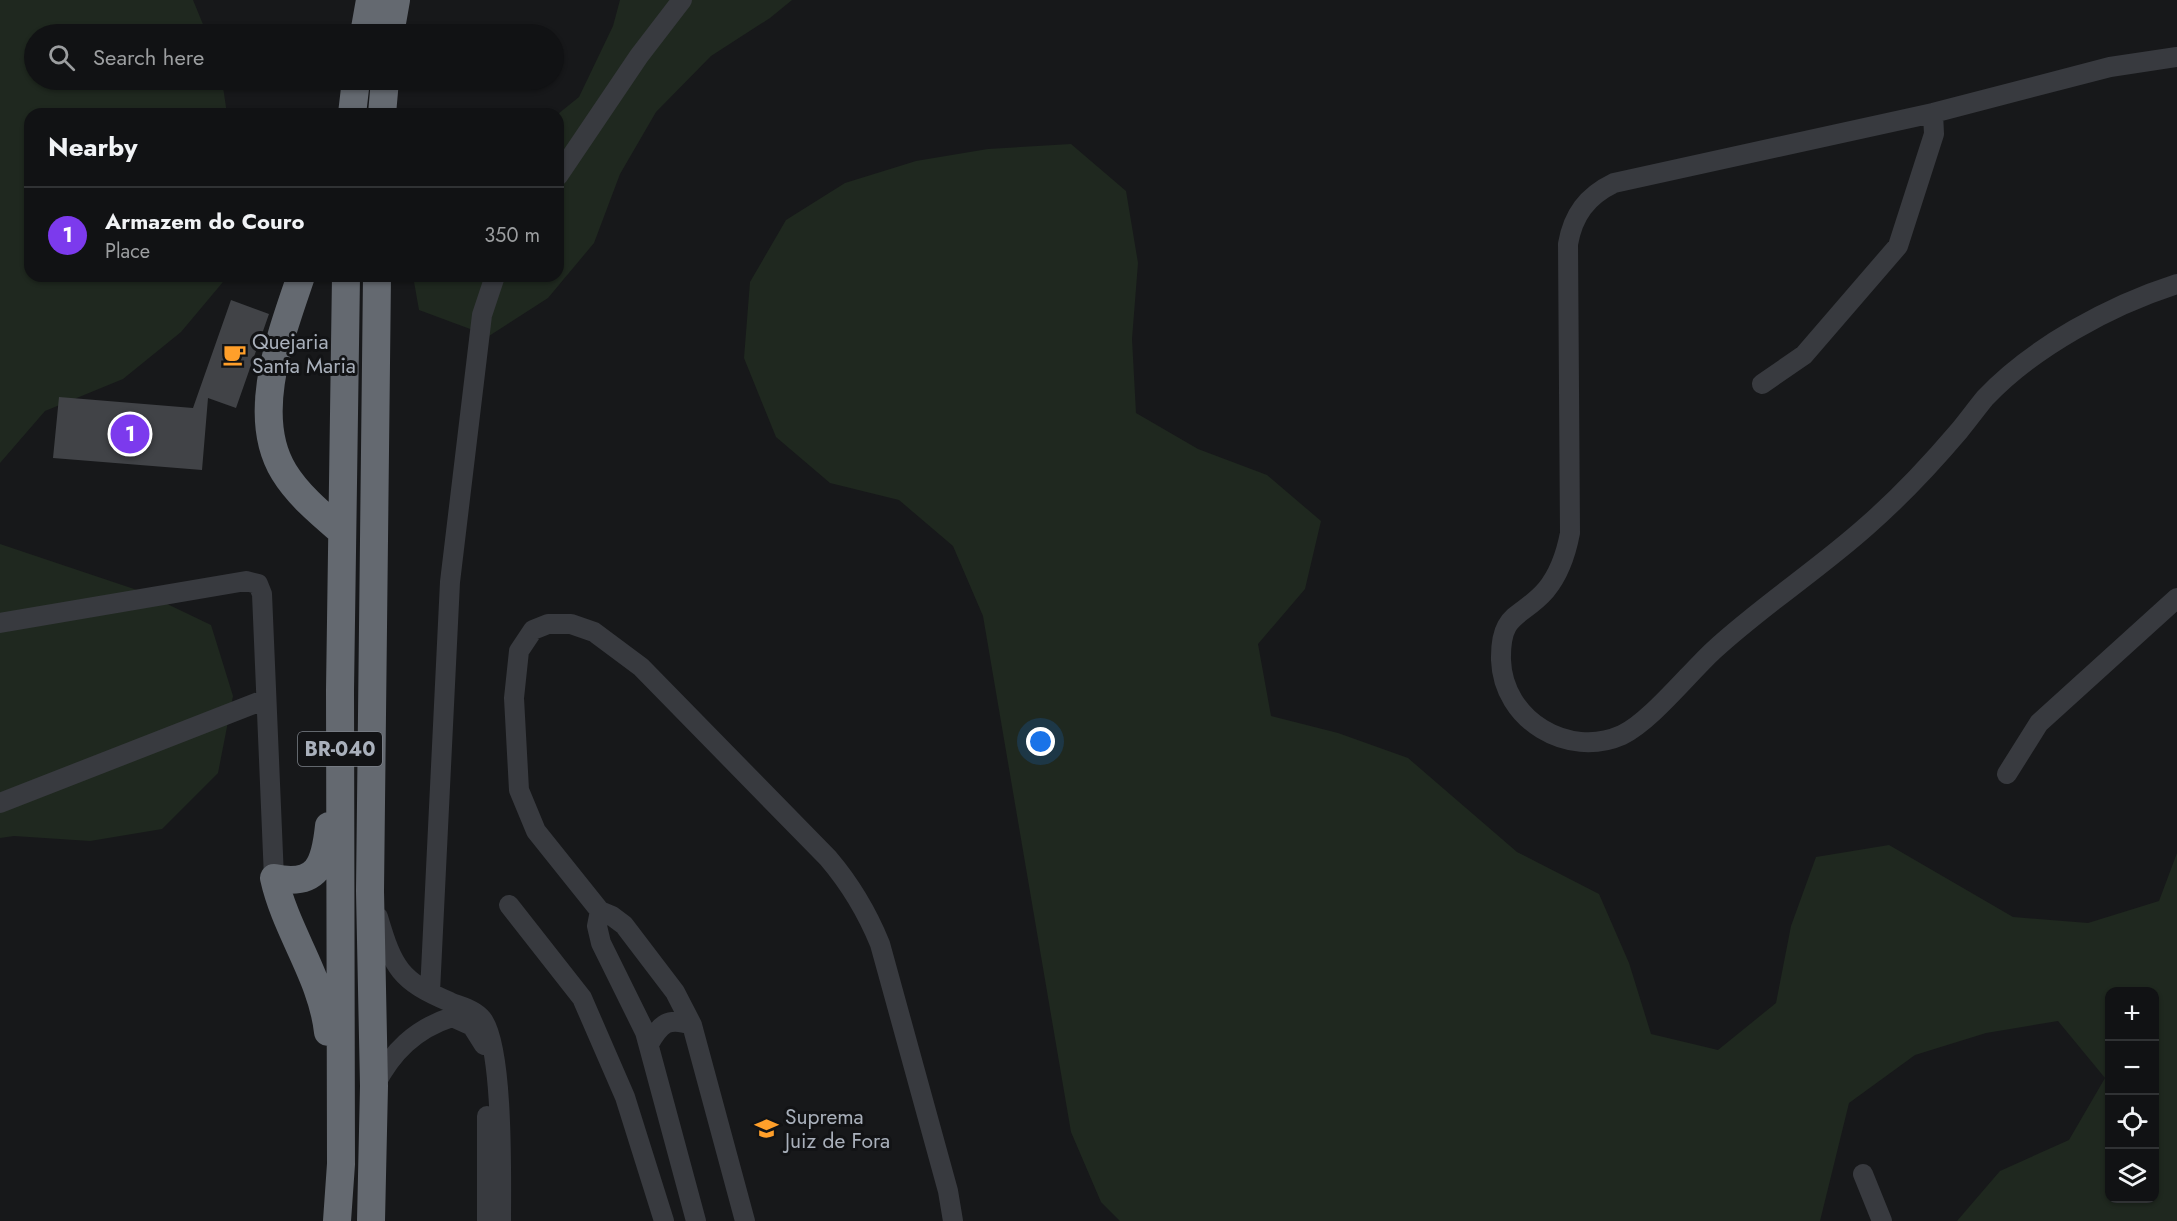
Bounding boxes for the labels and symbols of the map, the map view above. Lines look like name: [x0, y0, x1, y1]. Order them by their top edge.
place label: Quejaria Santa Maria: [252, 327, 356, 381]
cafe icon: Quejaria Santa Maria: [221, 341, 247, 367]
pin: 1: [110, 412, 150, 456]
your location: [1026, 727, 1055, 756]
road number: BR-040: [298, 732, 382, 766]
place label: Suprema Juiz de Fora: [782, 1102, 890, 1156]
school or university icon: Suprema Juiz de Fora: [754, 1116, 780, 1142]

